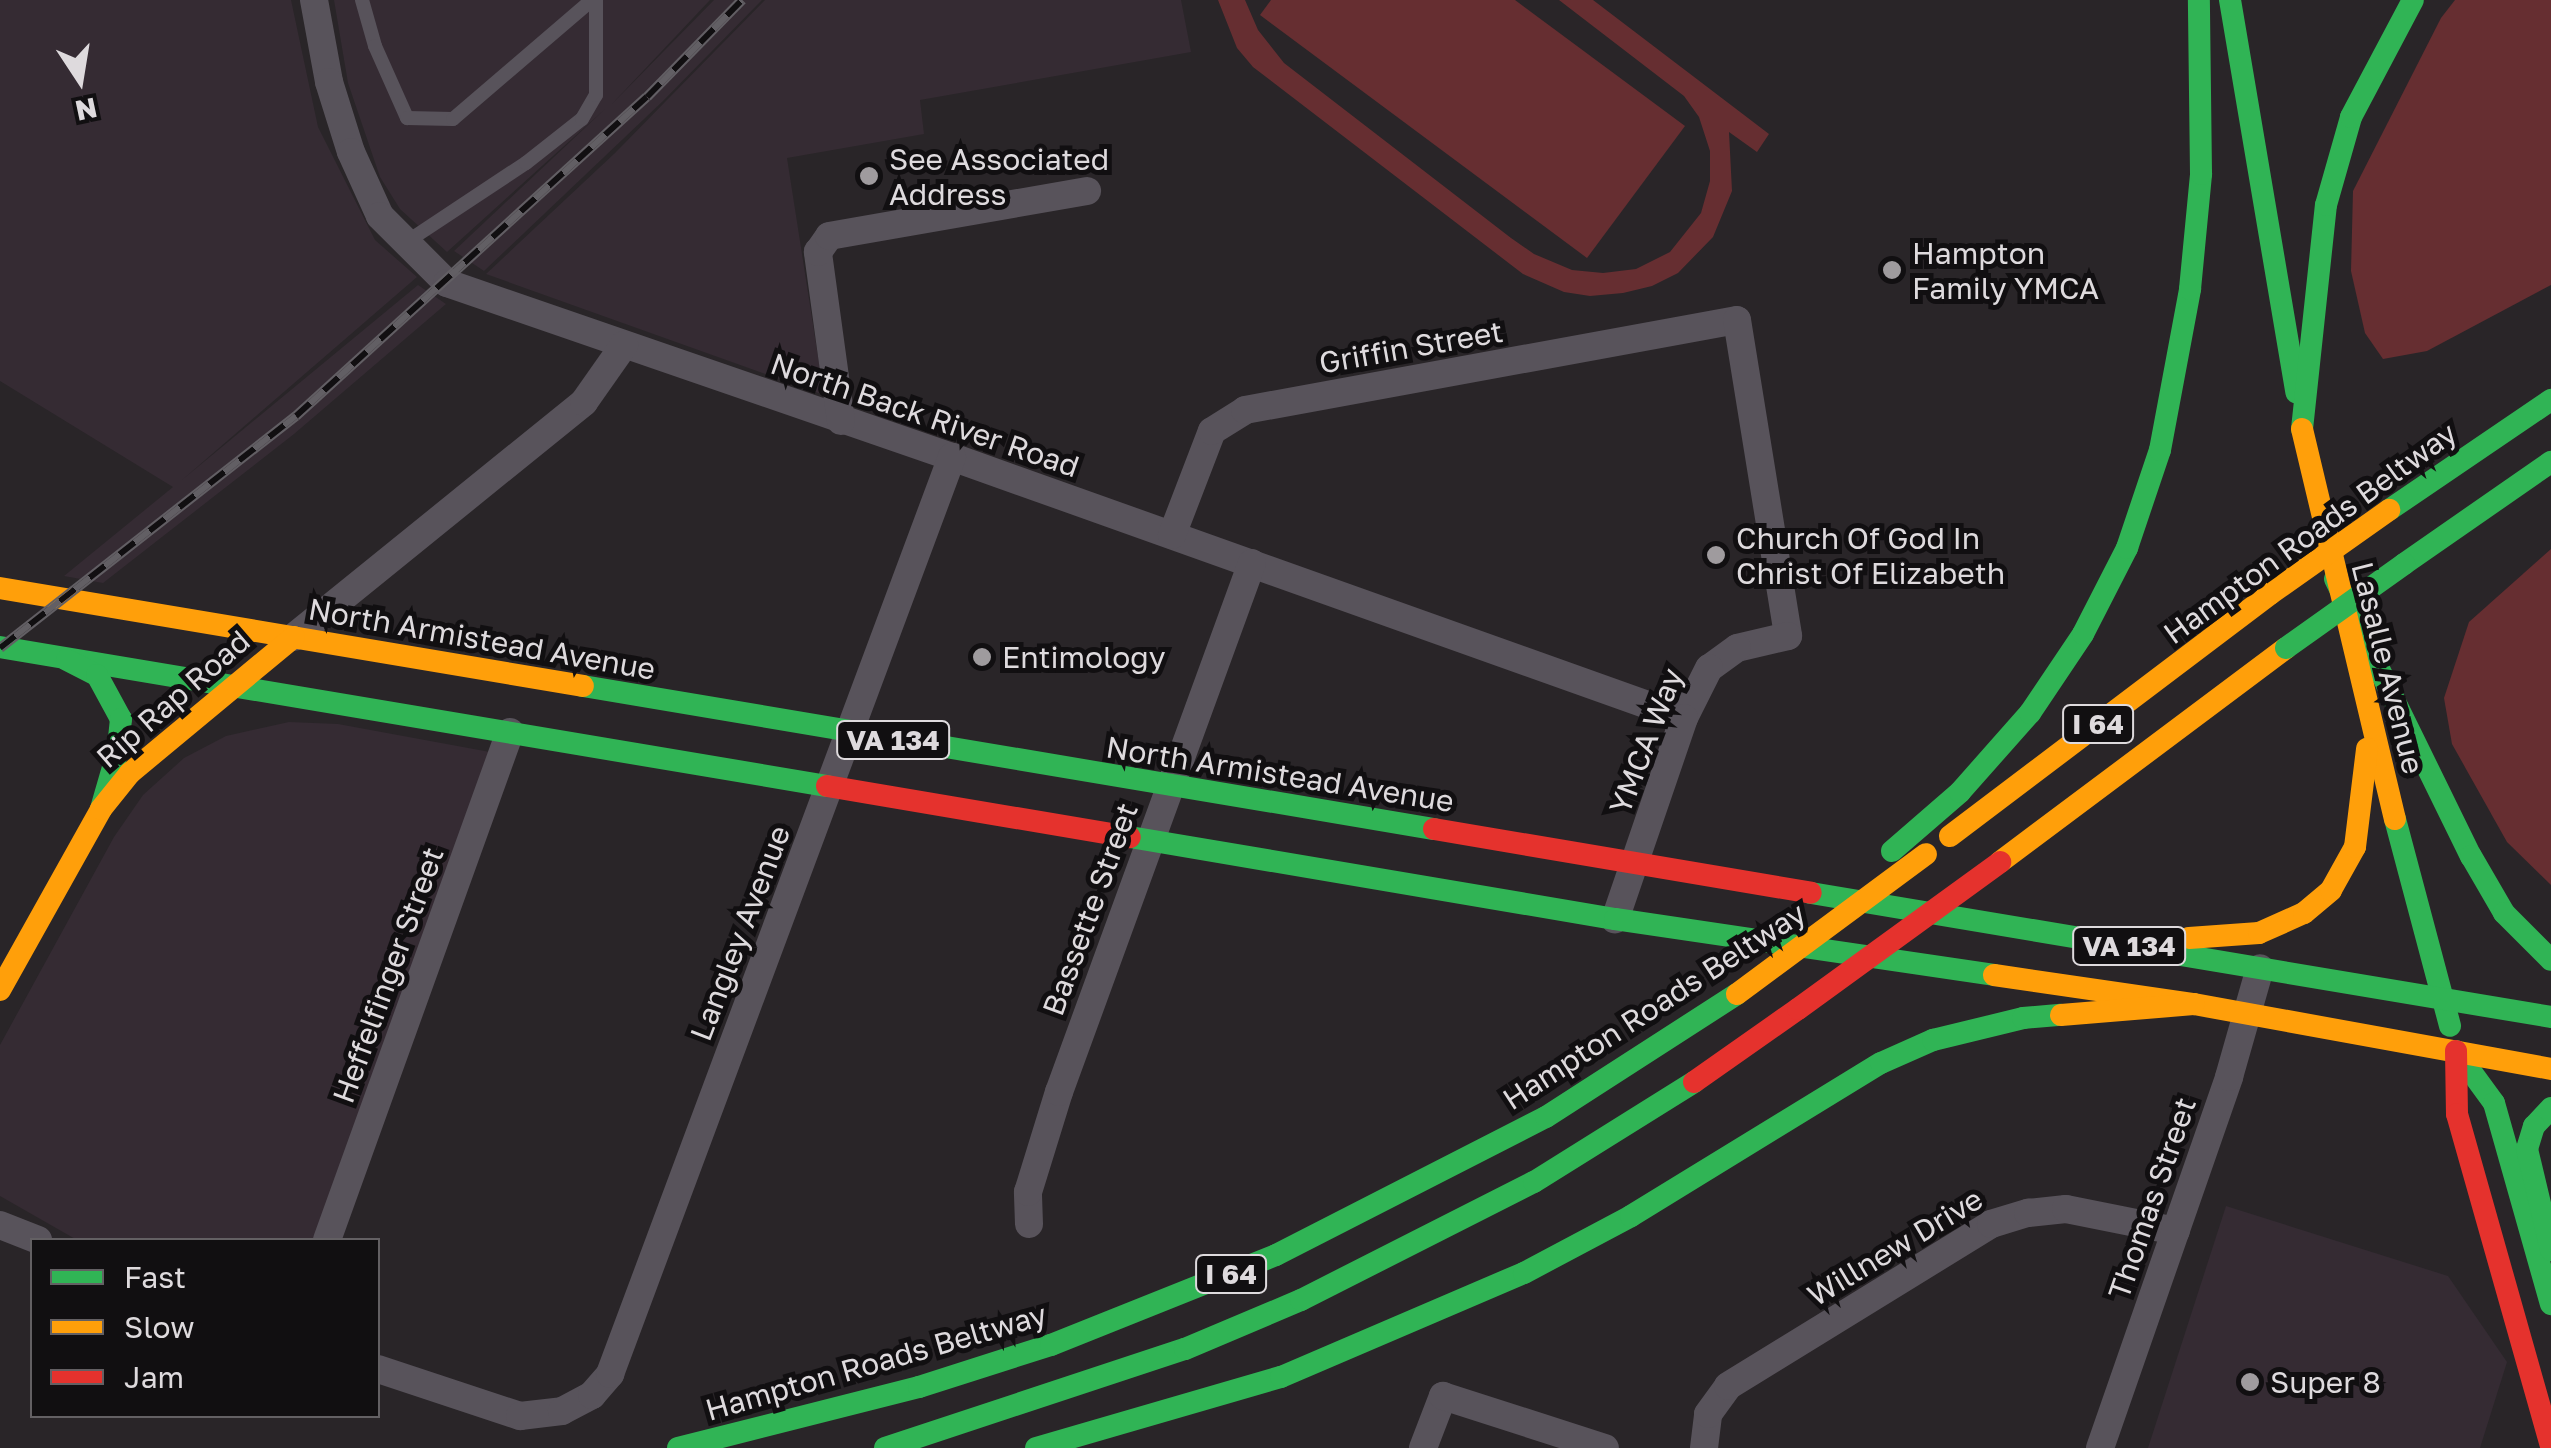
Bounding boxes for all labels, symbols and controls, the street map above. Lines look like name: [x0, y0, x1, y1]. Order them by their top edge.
north arrow: [30, 30, 130, 130]
text: N: [73, 91, 100, 128]
place label: See Associated Address: [889, 141, 1109, 212]
marker: See Associated Address: [858, 165, 880, 187]
place label: Hampton Family YMCA: [1912, 235, 2099, 306]
marker: Hampton Family YMCA: [1881, 259, 1903, 281]
street label: Griffin Street: [1316, 313, 1506, 381]
street label: North Back River Road: [766, 345, 1084, 485]
street label: Hampton Roads Beltway: [2157, 415, 2463, 651]
place label: Church Of God In Christ Of Elizabeth: [1736, 520, 2005, 590]
marker: Church Of God In Christ Of Elizabeth: [1705, 544, 1727, 566]
street label: Lasalle Avenue: [2344, 558, 2432, 778]
street label: North Armistead Avenue: [306, 591, 658, 687]
street label: Rip Rap Road: [89, 623, 257, 775]
place label: Entimology: [1002, 639, 1166, 675]
marker: Entimology: [971, 646, 993, 668]
street label: YMCA Way: [1602, 663, 1690, 819]
road number: I 64: [2060, 701, 2136, 747]
road number: VA 134: [836, 717, 950, 763]
street label: North Armistead Avenue: [1104, 729, 1456, 819]
street label: Bassette Street: [1035, 798, 1145, 1020]
street label: Langley Avenue: [682, 820, 798, 1046]
street label: Heffelfinger Street: [325, 842, 451, 1108]
street label: Hampton Roads Beltway: [1496, 895, 1812, 1117]
road number: VA 134: [2072, 923, 2186, 969]
street label: Thomas Street: [2101, 1093, 2203, 1303]
street label: Willnew Drive: [1801, 1181, 1989, 1313]
legend: [30, 1238, 380, 1418]
road number: I 64: [1194, 1251, 1268, 1297]
text: Fast: [124, 1259, 186, 1295]
street label: Hampton Roads Beltway: [701, 1296, 1051, 1428]
text: Slow: [124, 1309, 195, 1345]
text: Jam: [124, 1359, 184, 1395]
place label: Super 8: [2270, 1364, 2381, 1400]
marker: Super 8: [2239, 1371, 2261, 1393]

